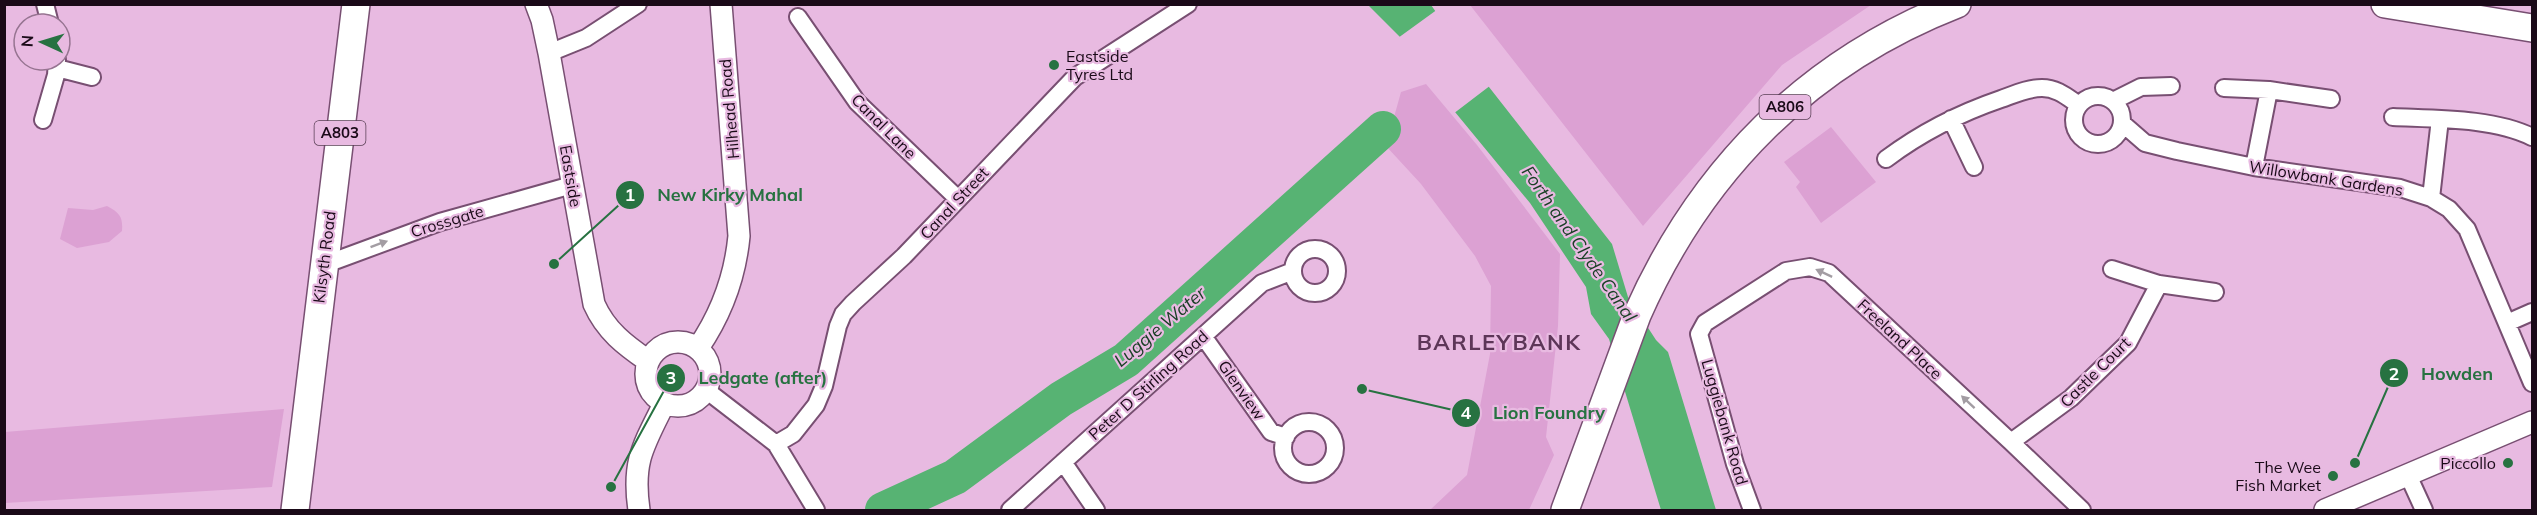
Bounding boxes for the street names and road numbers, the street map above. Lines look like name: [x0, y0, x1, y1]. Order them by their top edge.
street label: Hilhead Road: [715, 58, 743, 160]
street label: Canal Lane: [847, 89, 921, 163]
road number: A806: [1760, 95, 1810, 119]
road number: A803: [314, 121, 366, 145]
street label: Eastside: [556, 144, 586, 208]
street label: Willowbank Gardens: [2248, 156, 2405, 200]
street label: Canal Street: [915, 162, 993, 243]
street label: Crossgate: [408, 200, 486, 242]
street label: Kilsyth Road: [308, 210, 340, 304]
street label: Freeland Place: [1853, 295, 1947, 383]
street label: Peter D Stirling Road: [1084, 326, 1212, 444]
street label: Castle Court: [2056, 332, 2135, 411]
street label: Glenview: [1214, 356, 1270, 424]
street label: Luggiebank Road: [1697, 357, 1753, 487]

